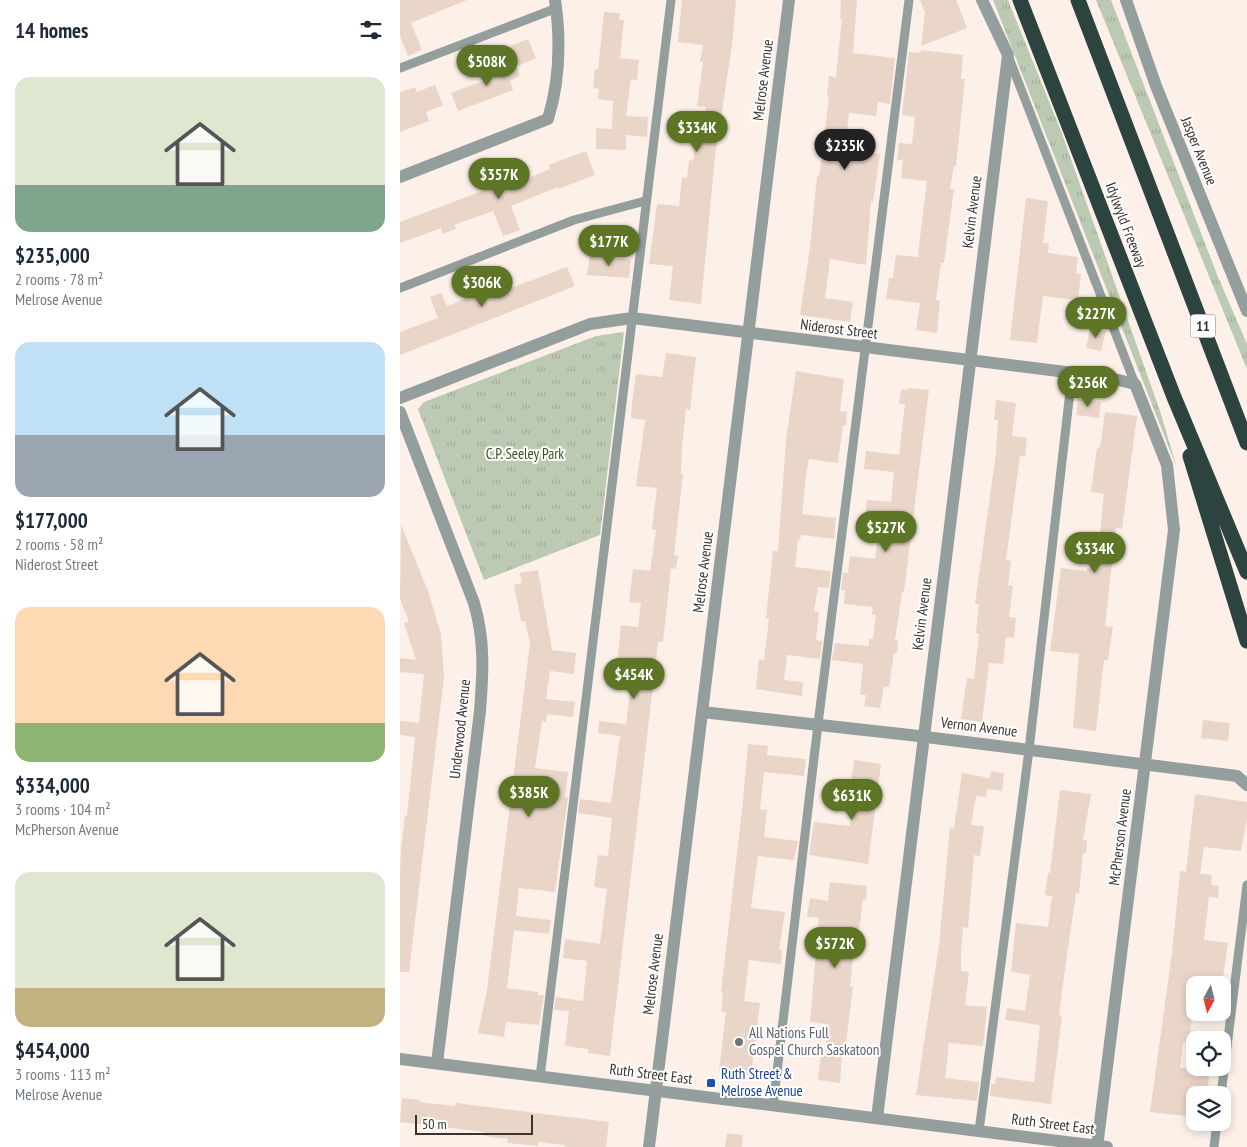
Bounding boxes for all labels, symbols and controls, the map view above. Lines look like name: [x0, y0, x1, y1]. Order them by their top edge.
icon: filters: [357, 16, 385, 44]
text: 14 homes: [15, 17, 88, 44]
street label: Melrose Avenue: [748, 38, 777, 122]
pin: $508K: [452, 44, 522, 87]
text: $508K: [468, 51, 506, 71]
icon: home: [155, 109, 245, 199]
pin: $334K: [662, 110, 732, 153]
street label: Jasper Avenue: [1177, 113, 1222, 188]
text: $334K: [678, 117, 716, 137]
pin: $235K: [810, 128, 880, 171]
text: $235K: [826, 135, 864, 155]
pin: $357K: [464, 158, 534, 200]
text: $357K: [480, 164, 518, 184]
street label: Kelvin Avenue: [958, 175, 985, 249]
street label: Idylwyld Freeway: [1101, 179, 1152, 271]
pin: $177K: [574, 224, 644, 267]
text: $177K: [590, 231, 628, 251]
text: $235,000: [15, 242, 90, 269]
pin: $306K: [447, 266, 517, 308]
text: 2 rooms · 78 m²: [15, 269, 103, 289]
text: $306K: [463, 272, 501, 292]
text: Melrose Avenue: [15, 289, 102, 309]
pin: $227K: [1061, 296, 1131, 339]
text: $227K: [1077, 303, 1115, 323]
street label: Niderost Street: [799, 314, 879, 343]
road number: 11: [1190, 314, 1216, 338]
pin: $256K: [1053, 366, 1123, 408]
text: $256K: [1069, 372, 1107, 392]
icon: home: [155, 374, 245, 464]
park label: C.P. Seeley Park: [486, 444, 564, 463]
text: $177,000: [15, 507, 88, 534]
pin: $527K: [851, 510, 921, 553]
text: $527K: [867, 517, 905, 537]
street label: Melrose Avenue: [688, 530, 717, 614]
pin: $334K: [1060, 532, 1130, 574]
text: 2 rooms · 58 m²: [15, 534, 103, 554]
text: $334K: [1076, 538, 1114, 558]
text: Niderost Street: [15, 554, 98, 574]
street label: Kelvin Avenue: [908, 577, 935, 651]
icon: home: [155, 639, 245, 729]
pin: $454K: [599, 658, 669, 700]
text: $454K: [615, 664, 653, 684]
street label: Underwood Avenue: [445, 678, 474, 780]
street label: Vernon Avenue: [939, 712, 1018, 741]
text: $334,000: [15, 772, 90, 799]
pin: $385K: [494, 776, 564, 818]
pin: $631K: [817, 778, 887, 821]
text: $385K: [510, 782, 548, 802]
text: $631K: [833, 785, 871, 805]
street label: McPherson Avenue: [1104, 787, 1135, 886]
text: 3 rooms · 104 m²: [15, 799, 111, 819]
text: McPherson Avenue: [15, 819, 119, 839]
icon: home: [155, 904, 245, 994]
pin: $572K: [800, 926, 870, 969]
street label: Melrose Avenue: [638, 932, 667, 1016]
text: $572K: [816, 933, 854, 953]
north arrow: [1186, 976, 1231, 1021]
map controls: [1186, 976, 1231, 1131]
place label: All Nations Full Gospel Church Saskatoon: [749, 1023, 879, 1059]
button: locate: [1186, 1031, 1231, 1076]
marker: All Nations Full Gospel Church Saskatoon: [733, 1036, 745, 1048]
text: $454,000: [15, 1037, 90, 1064]
street label: Ruth Street East: [608, 1059, 694, 1088]
text: 3 rooms · 113 m²: [15, 1064, 111, 1084]
place label: Ruth Street & Melrose Avenue: [721, 1064, 803, 1100]
marker: Ruth Street & Melrose Avenue: [705, 1077, 717, 1089]
text: Melrose Avenue: [15, 1084, 102, 1104]
button: layers: [1186, 1086, 1231, 1131]
street label: Ruth Street East: [1010, 1109, 1096, 1138]
scale bar: [415, 1112, 532, 1135]
text: 50 m: [422, 1115, 447, 1133]

